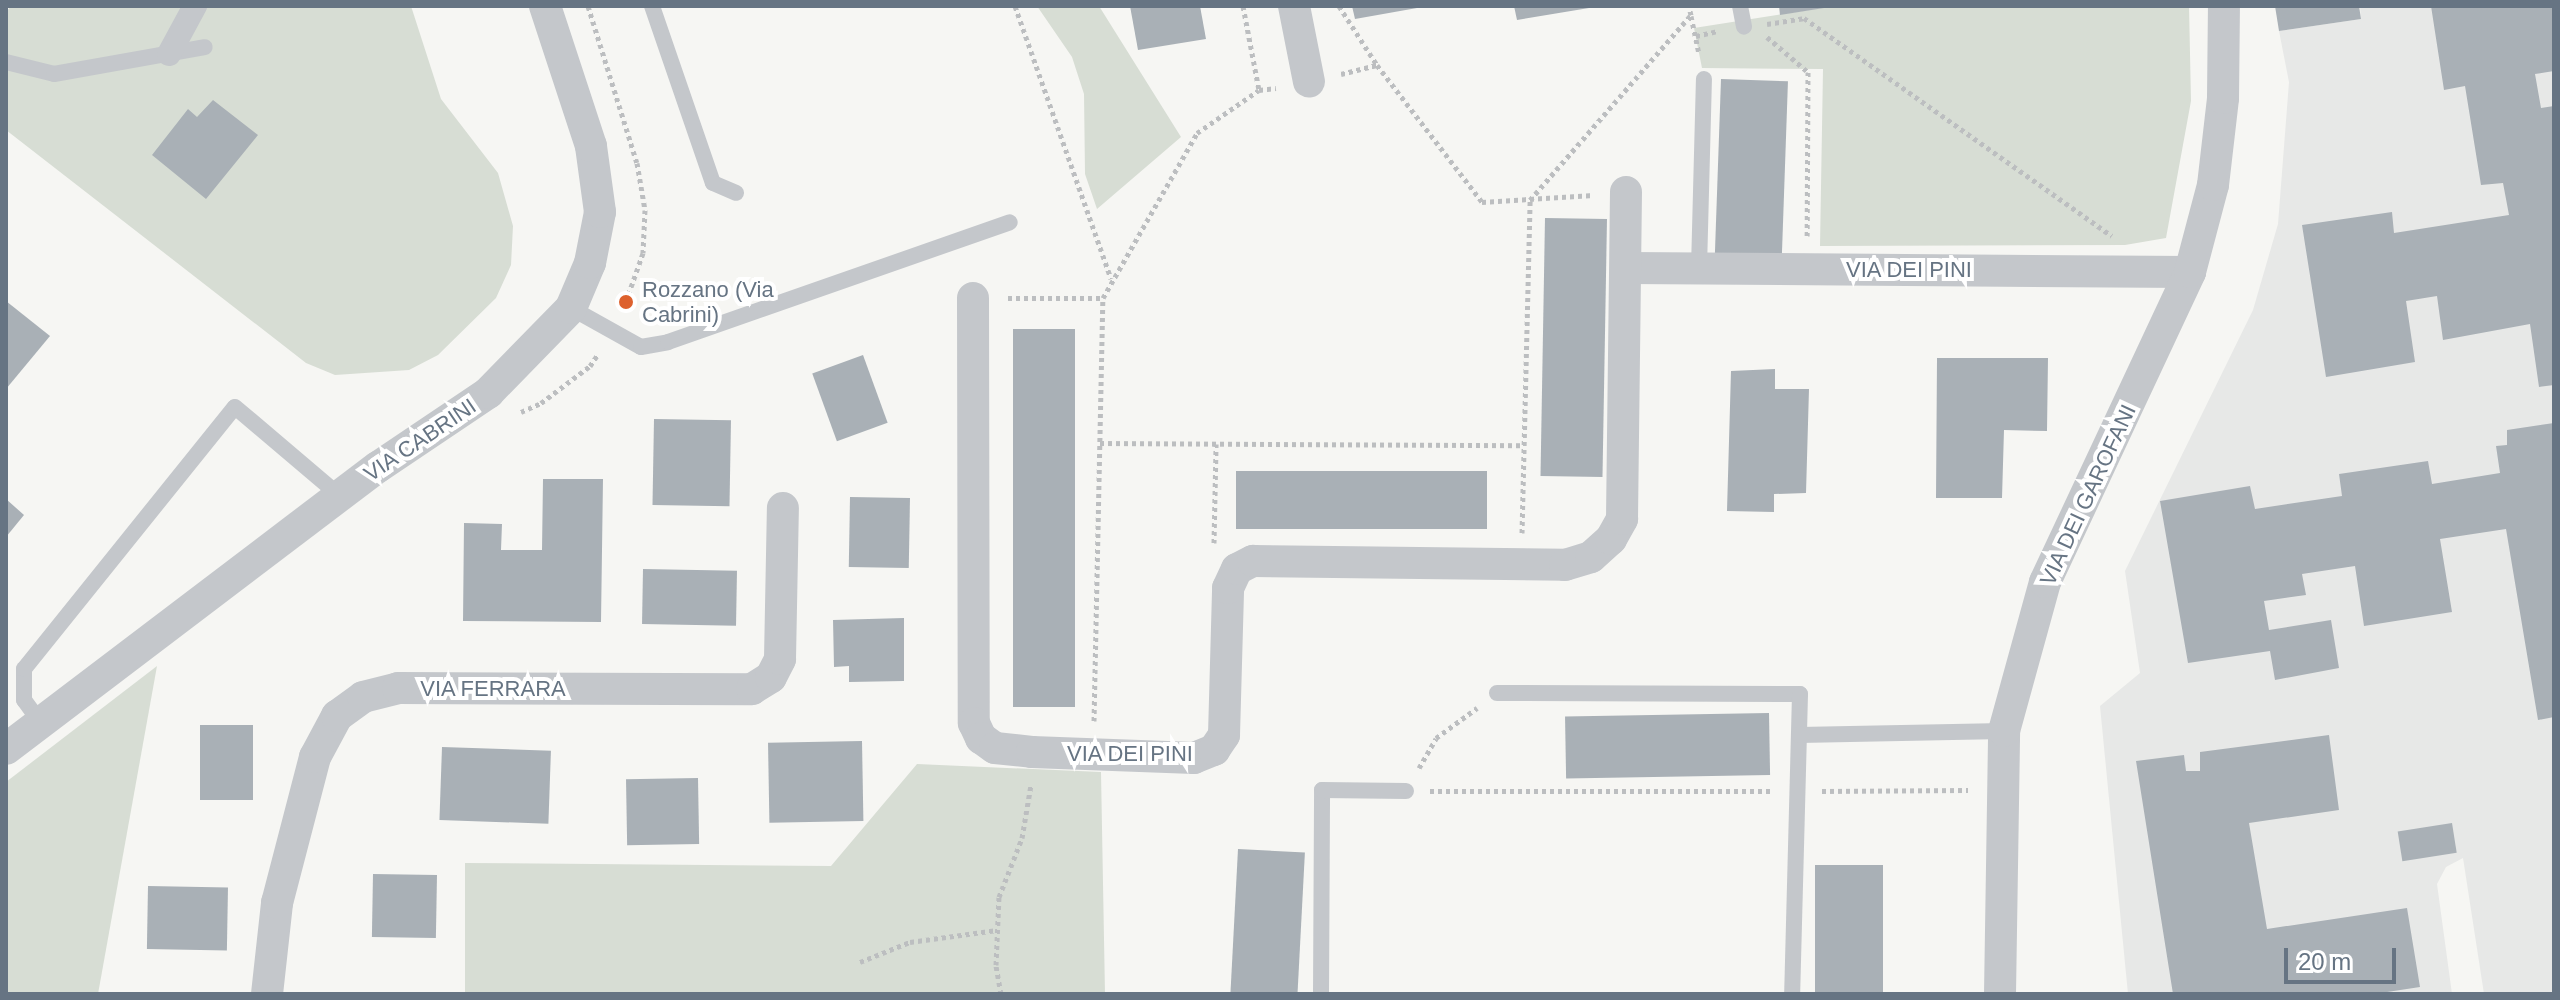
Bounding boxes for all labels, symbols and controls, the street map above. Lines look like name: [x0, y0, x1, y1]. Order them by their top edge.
street label: VIA DEI PINI: [1845, 257, 1973, 283]
place label: Rozzano (Via Cabrini): [642, 276, 774, 328]
marker: Rozzano (Via Cabrini): [617, 293, 635, 311]
street label: VIA CABRINI: [358, 392, 482, 488]
street label: VIA DEI GAROFANI: [2034, 400, 2142, 590]
street label: VIA FERRARA: [420, 676, 566, 702]
street label: VIA DEI PINI: [1066, 741, 1194, 767]
scale bar: [2288, 932, 2400, 982]
text: 20 m: [2298, 948, 2351, 975]

